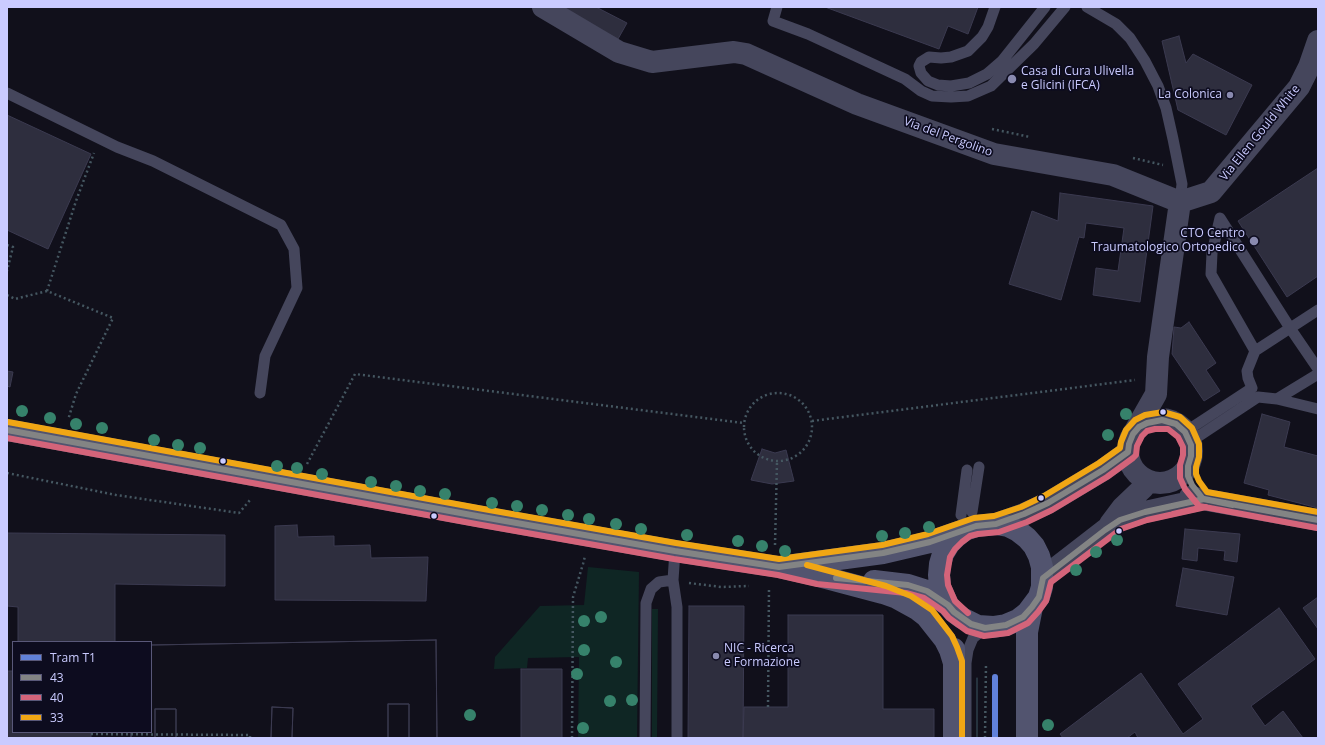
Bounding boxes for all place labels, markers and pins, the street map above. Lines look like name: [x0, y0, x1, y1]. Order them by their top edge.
place label: Casa di Cura Ulivella e Glicini (IFCA): [1021, 65, 1134, 93]
marker: Casa di Cura Ulivella e Glicini (IFCA): [1006, 73, 1018, 85]
place label: La Colonica: [1158, 88, 1222, 102]
marker: La Colonica: [1225, 90, 1235, 100]
place label: CTO Centro Traumatologico Ortopedico: [1091, 227, 1245, 255]
marker: CTO Centro Traumatologico Ortopedico: [1248, 235, 1260, 247]
unlabelled marker: [1158, 407, 1168, 417]
unlabelled marker: [218, 456, 228, 466]
unlabelled marker: [1036, 493, 1046, 503]
unlabelled marker: [429, 511, 439, 521]
unlabelled marker: [1114, 526, 1124, 536]
place label: NIC - Ricerca e Formazione: [724, 642, 800, 670]
marker: NIC - Ricerca e Formazione: [711, 651, 721, 661]

